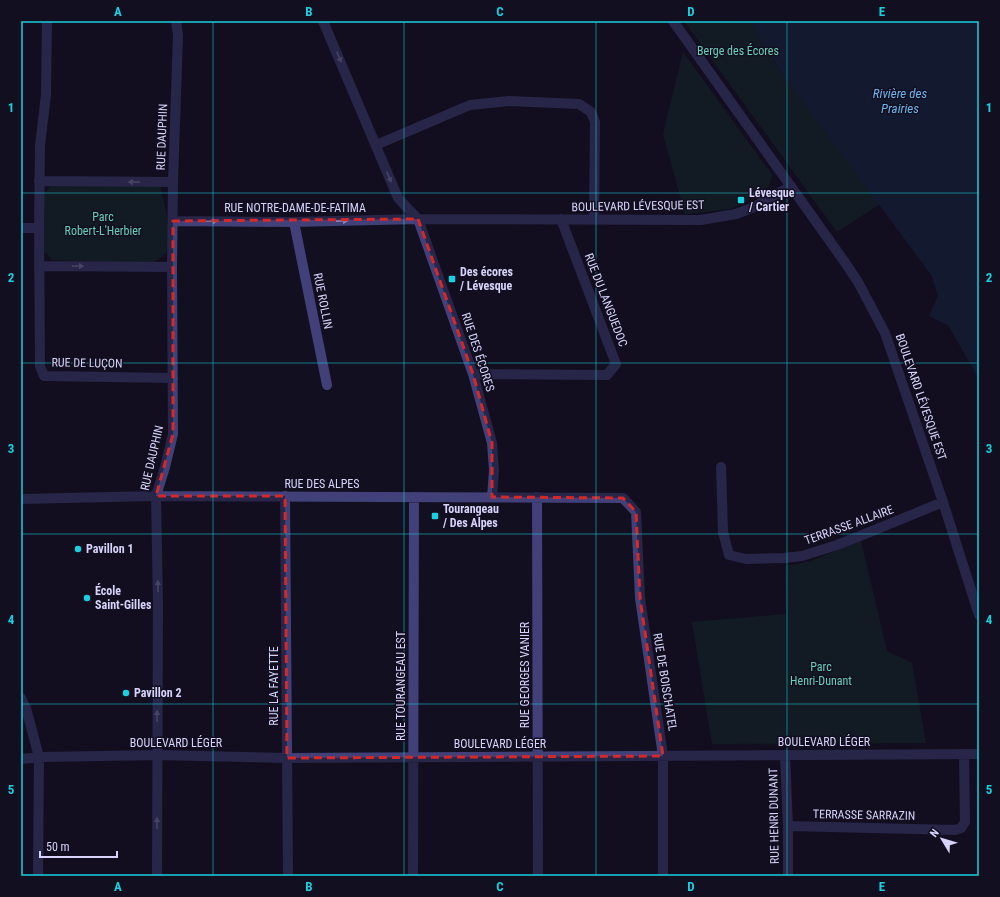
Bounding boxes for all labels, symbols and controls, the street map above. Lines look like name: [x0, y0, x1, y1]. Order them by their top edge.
text: A: [114, 4, 122, 19]
text: B: [305, 4, 313, 19]
text: C: [496, 4, 504, 19]
text: D: [687, 4, 695, 19]
text: E: [879, 4, 886, 19]
park label: Berge des Écores: [697, 43, 779, 58]
one-way arrow: [336, 51, 342, 63]
water label: Rivière des Prairies: [873, 86, 927, 116]
text: 1: [8, 100, 14, 115]
text: 1: [986, 100, 992, 115]
street label: RUE DAUPHIN: [154, 103, 170, 171]
one-way arrow: [387, 171, 393, 183]
one-way arrow: [127, 179, 140, 185]
place label: Lévesque / Cartier: [749, 186, 795, 214]
marker: Lévesque / Cartier: [736, 195, 746, 205]
street label: BOULEVARD LÉVESQUE EST: [571, 197, 705, 214]
street label: RUE NOTRE-DAME-DE-FATIMA: [224, 201, 366, 215]
park label: Parc Robert-L'Herbier: [65, 210, 142, 238]
one-way arrow: [206, 218, 219, 224]
one-way arrow: [336, 218, 349, 224]
street label: RUE DU LANGUEDOC: [582, 251, 630, 349]
one-way arrow: [72, 263, 85, 269]
place label: Des écores / Lévesque: [460, 265, 514, 293]
text: 2: [8, 270, 15, 285]
text: 2: [986, 270, 993, 285]
street label: RUE ROLLIN: [311, 272, 335, 330]
marker: Des écores / Lévesque: [447, 274, 457, 284]
street label: RUE DES ÉCORES: [459, 310, 498, 393]
street label: BOULEVARD LÉVESQUE EST: [893, 331, 950, 462]
street label: RUE DE LUÇON: [51, 355, 123, 371]
street label: RUE DAUPHIN: [138, 424, 166, 492]
text: 3: [8, 441, 14, 456]
text: 3: [986, 441, 992, 456]
street label: RUE DES ALPES: [284, 477, 360, 491]
place label: Tourangeau / Des Alpes: [443, 502, 499, 530]
street label: TERRASSE ALLAIRE: [803, 502, 895, 548]
marker: Tourangeau / Des Alpes: [430, 511, 440, 521]
place label: Pavillon 1: [86, 542, 133, 556]
marker: Pavillon 1: [73, 544, 83, 554]
one-way arrow: [155, 579, 161, 592]
place label: École Saint-Gilles: [95, 583, 152, 612]
marker: École Saint-Gilles: [82, 593, 92, 603]
text: 4: [8, 612, 15, 627]
text: 4: [986, 612, 993, 627]
street label: RUE GEORGES VANIER: [518, 621, 532, 728]
street label: RUE TOURANGEAU EST: [394, 631, 408, 741]
street label: RUE DE BOISCHATEL: [650, 632, 680, 732]
street label: RUE LA FAYETTE: [267, 646, 281, 726]
park label: Parc Henri-Dunant: [790, 660, 852, 688]
place label: Pavillon 2: [134, 686, 181, 700]
marker: Pavillon 2: [121, 688, 131, 698]
one-way arrow: [154, 709, 160, 722]
street label: BOULEVARD LÉGER: [778, 734, 871, 749]
street label: BOULEVARD LÉGER: [130, 735, 223, 750]
street label: BOULEVARD LÉGER: [454, 736, 547, 751]
street label: RUE HENRI DUNANT: [766, 768, 782, 864]
text: 5: [8, 782, 15, 797]
text: 5: [986, 782, 993, 797]
street label: TERRASSE SARRAZIN: [813, 807, 915, 823]
one-way arrow: [154, 816, 160, 829]
north arrow: [922, 819, 962, 859]
text: N: [927, 826, 942, 840]
scale bar: [40, 833, 117, 859]
text: 50 m: [46, 840, 70, 854]
text: A: [114, 879, 122, 894]
text: B: [305, 879, 313, 894]
text: C: [496, 879, 504, 894]
text: D: [687, 879, 695, 894]
text: E: [879, 879, 886, 894]

